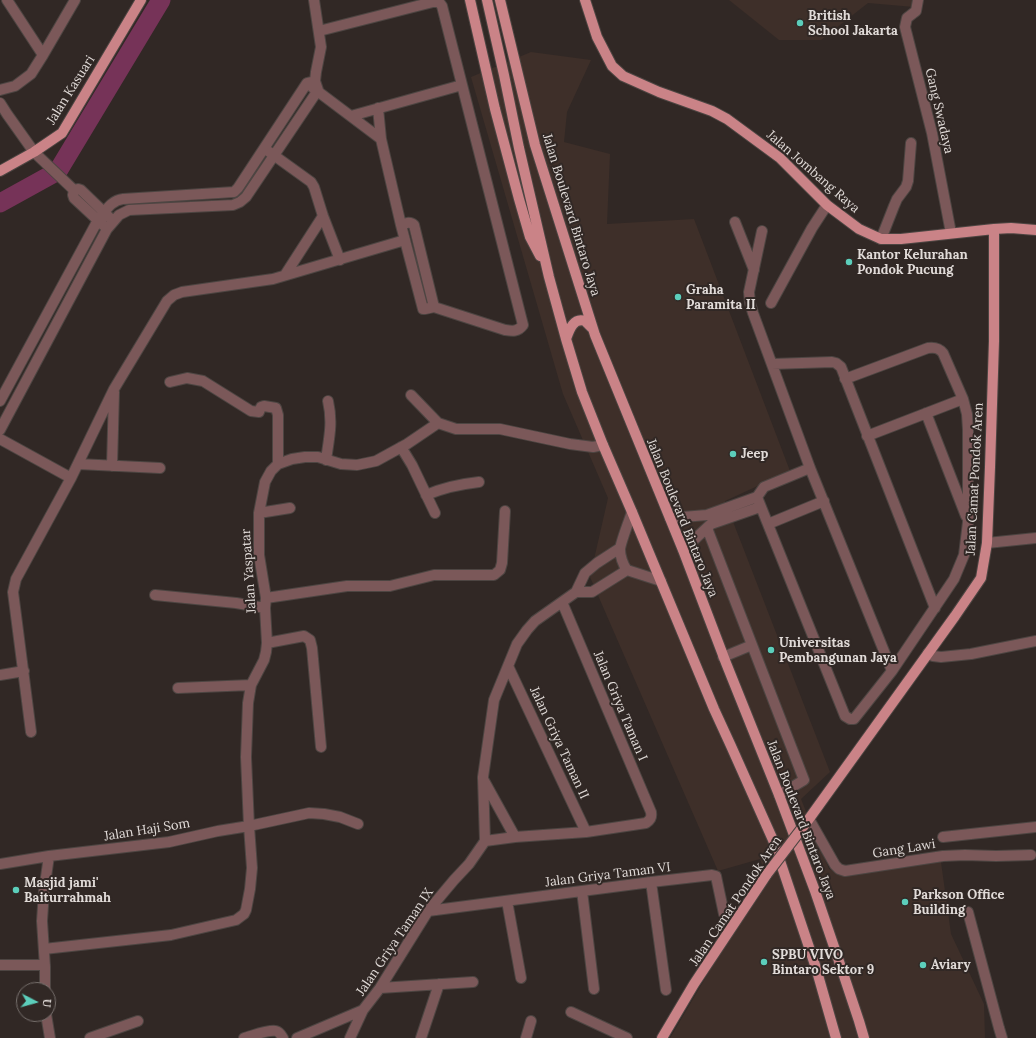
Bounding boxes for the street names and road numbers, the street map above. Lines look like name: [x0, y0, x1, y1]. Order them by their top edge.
street label: Jalan Kasuari: [44, 53, 98, 127]
street label: Gang Swadaya: [922, 67, 956, 155]
street label: Jalan Jombang Raya: [763, 127, 863, 217]
street label: Jalan Boulevard Bintaro Jaya: [539, 132, 603, 298]
street label: Jalan Camat Pondok Aren: [963, 402, 987, 556]
street label: Jalan Boulevard Bintaro Jaya: [643, 437, 721, 599]
street label: Jalan Yaspatar: [238, 528, 260, 614]
street label: Jalan Griya Taman I: [590, 649, 650, 763]
street label: Jalan Griya Taman II: [526, 684, 592, 802]
street label: Jalan Boulevard Bintaro Jaya: [763, 738, 839, 902]
street label: Jalan Haji Som: [103, 816, 191, 844]
street label: Jalan Camat Pondok Aren: [687, 833, 785, 969]
street label: Gang Lawi: [871, 836, 937, 862]
street label: Jalan Griya Taman VI: [544, 860, 672, 890]
street label: Jalan Griya Taman IX: [353, 885, 437, 999]

